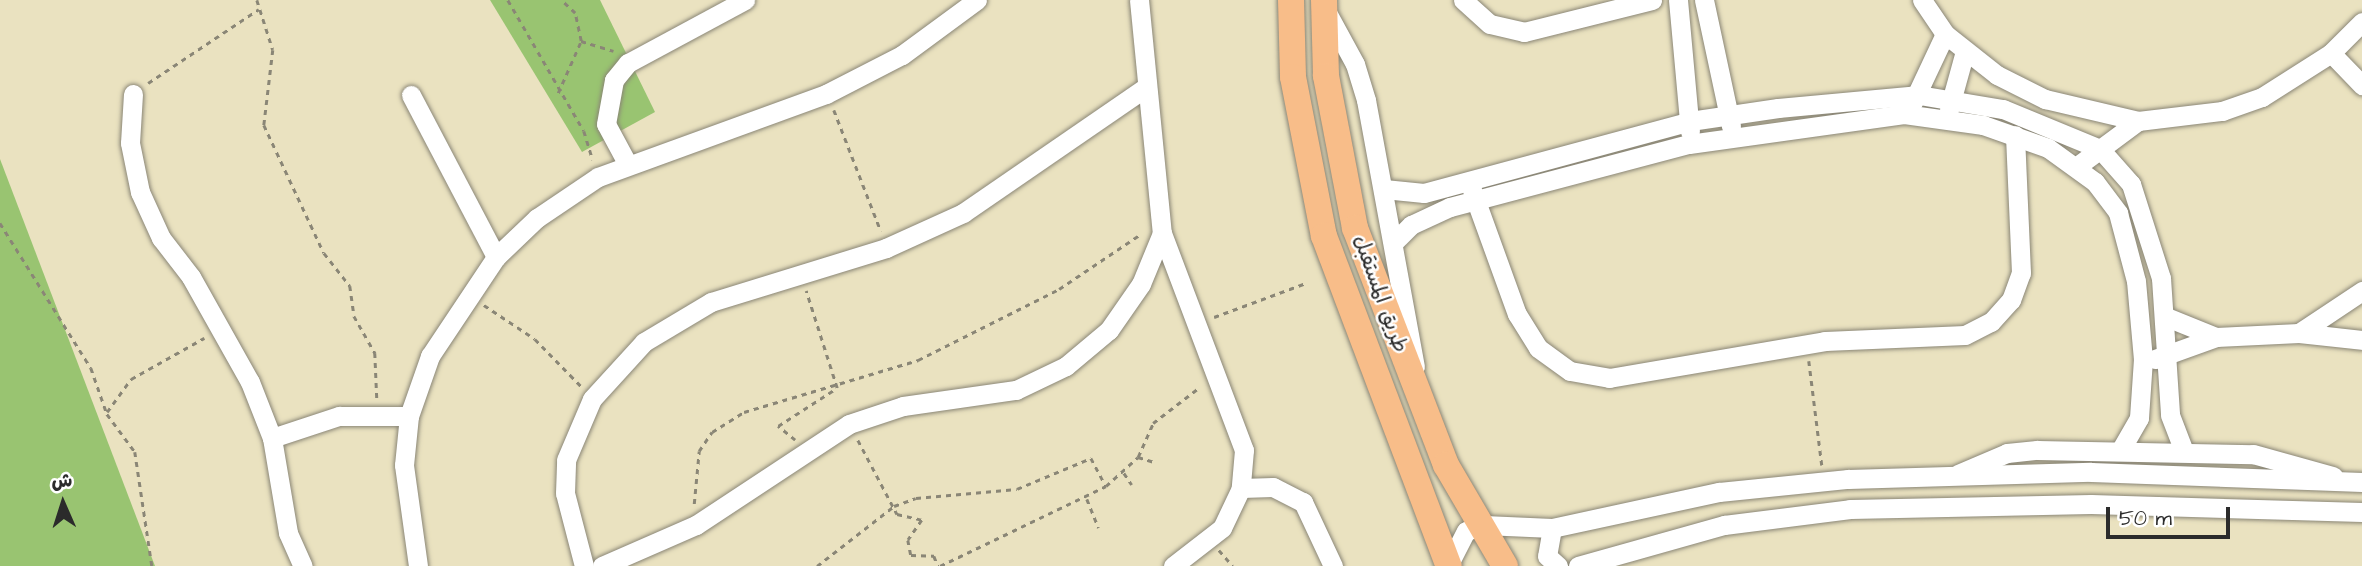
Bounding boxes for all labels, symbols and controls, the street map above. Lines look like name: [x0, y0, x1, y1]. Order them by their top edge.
street label: طريق المستقبل: [1347, 232, 1413, 356]
north arrow: [28, 468, 98, 538]
text: ش: [51, 468, 73, 496]
scale bar: [2110, 492, 2234, 536]
text: 50 m: [2119, 504, 2172, 533]

